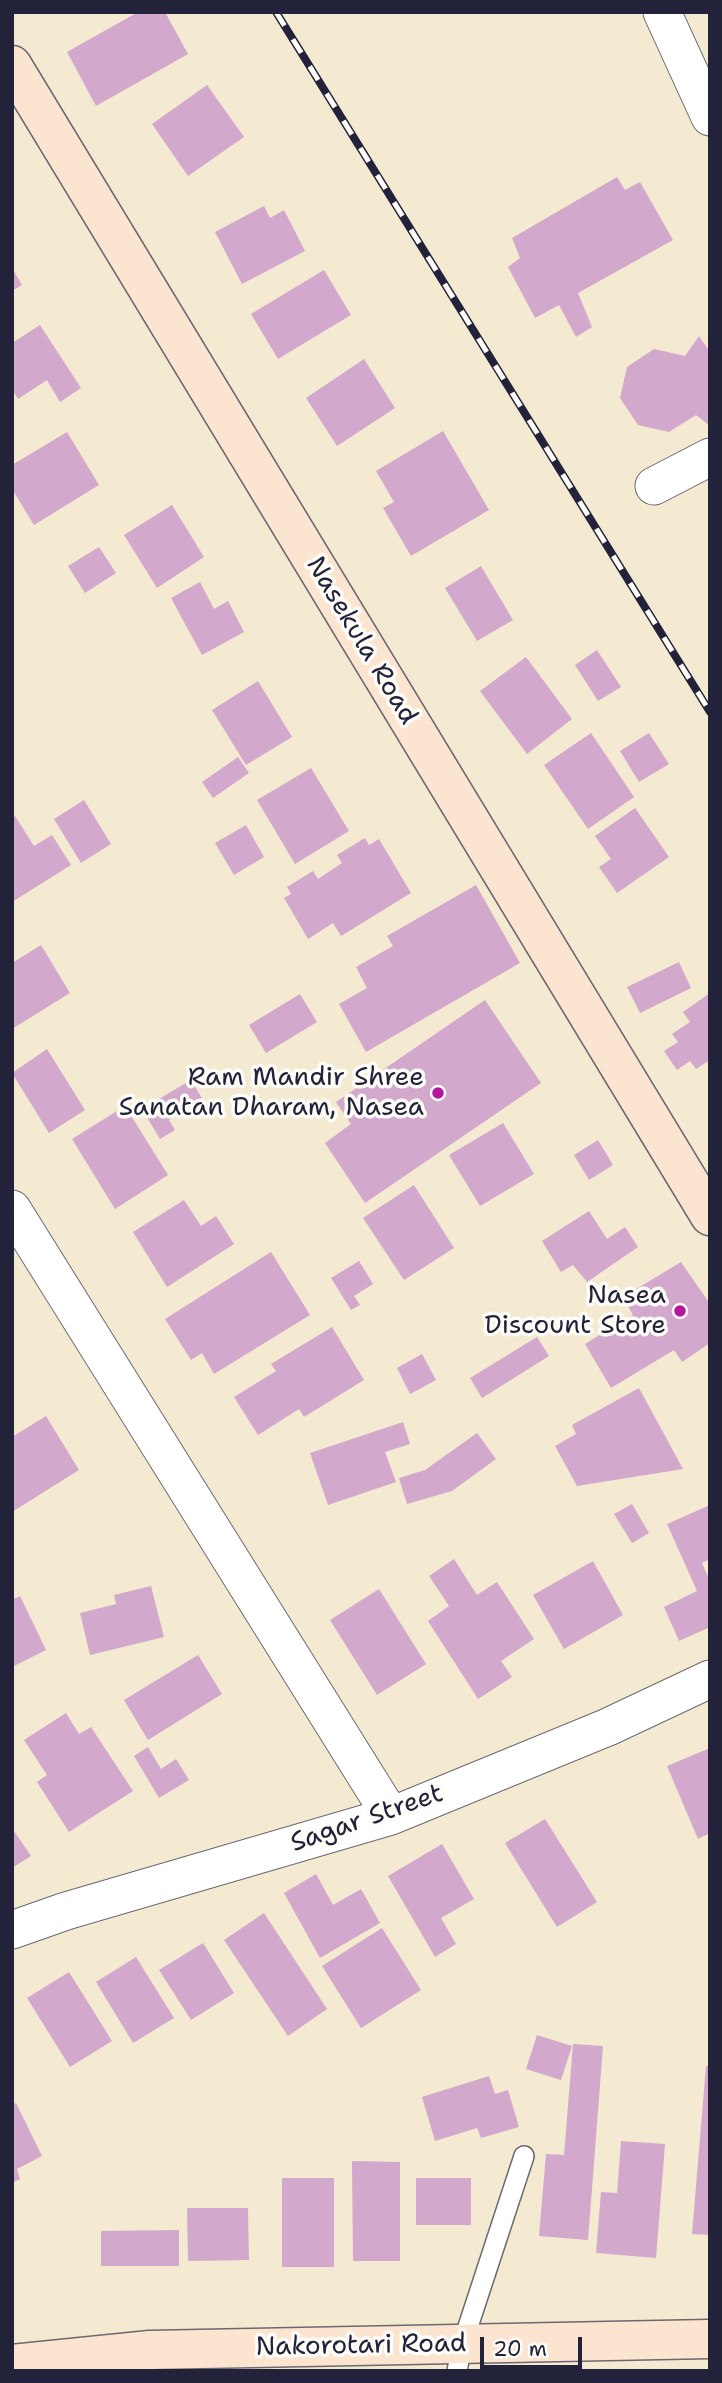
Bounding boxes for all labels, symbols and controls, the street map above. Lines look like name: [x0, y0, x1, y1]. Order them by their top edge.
street label: Nasekula Road: [299, 551, 423, 731]
place label: Ram Mandir Shree Sanatan Dharam, Nasea: [119, 1062, 424, 1124]
marker: Ram Mandir Shree Sanatan Dharam, Nasea: [430, 1085, 446, 1101]
place label: Nasea Discount Store: [485, 1280, 666, 1342]
marker: Nasea Discount Store: [672, 1303, 688, 1319]
street label: Sagar Street: [287, 1778, 447, 1860]
scale bar: [484, 2324, 586, 2368]
street label: Nakorotari Road: [255, 2329, 467, 2363]
text: 20 m: [493, 2335, 547, 2363]

